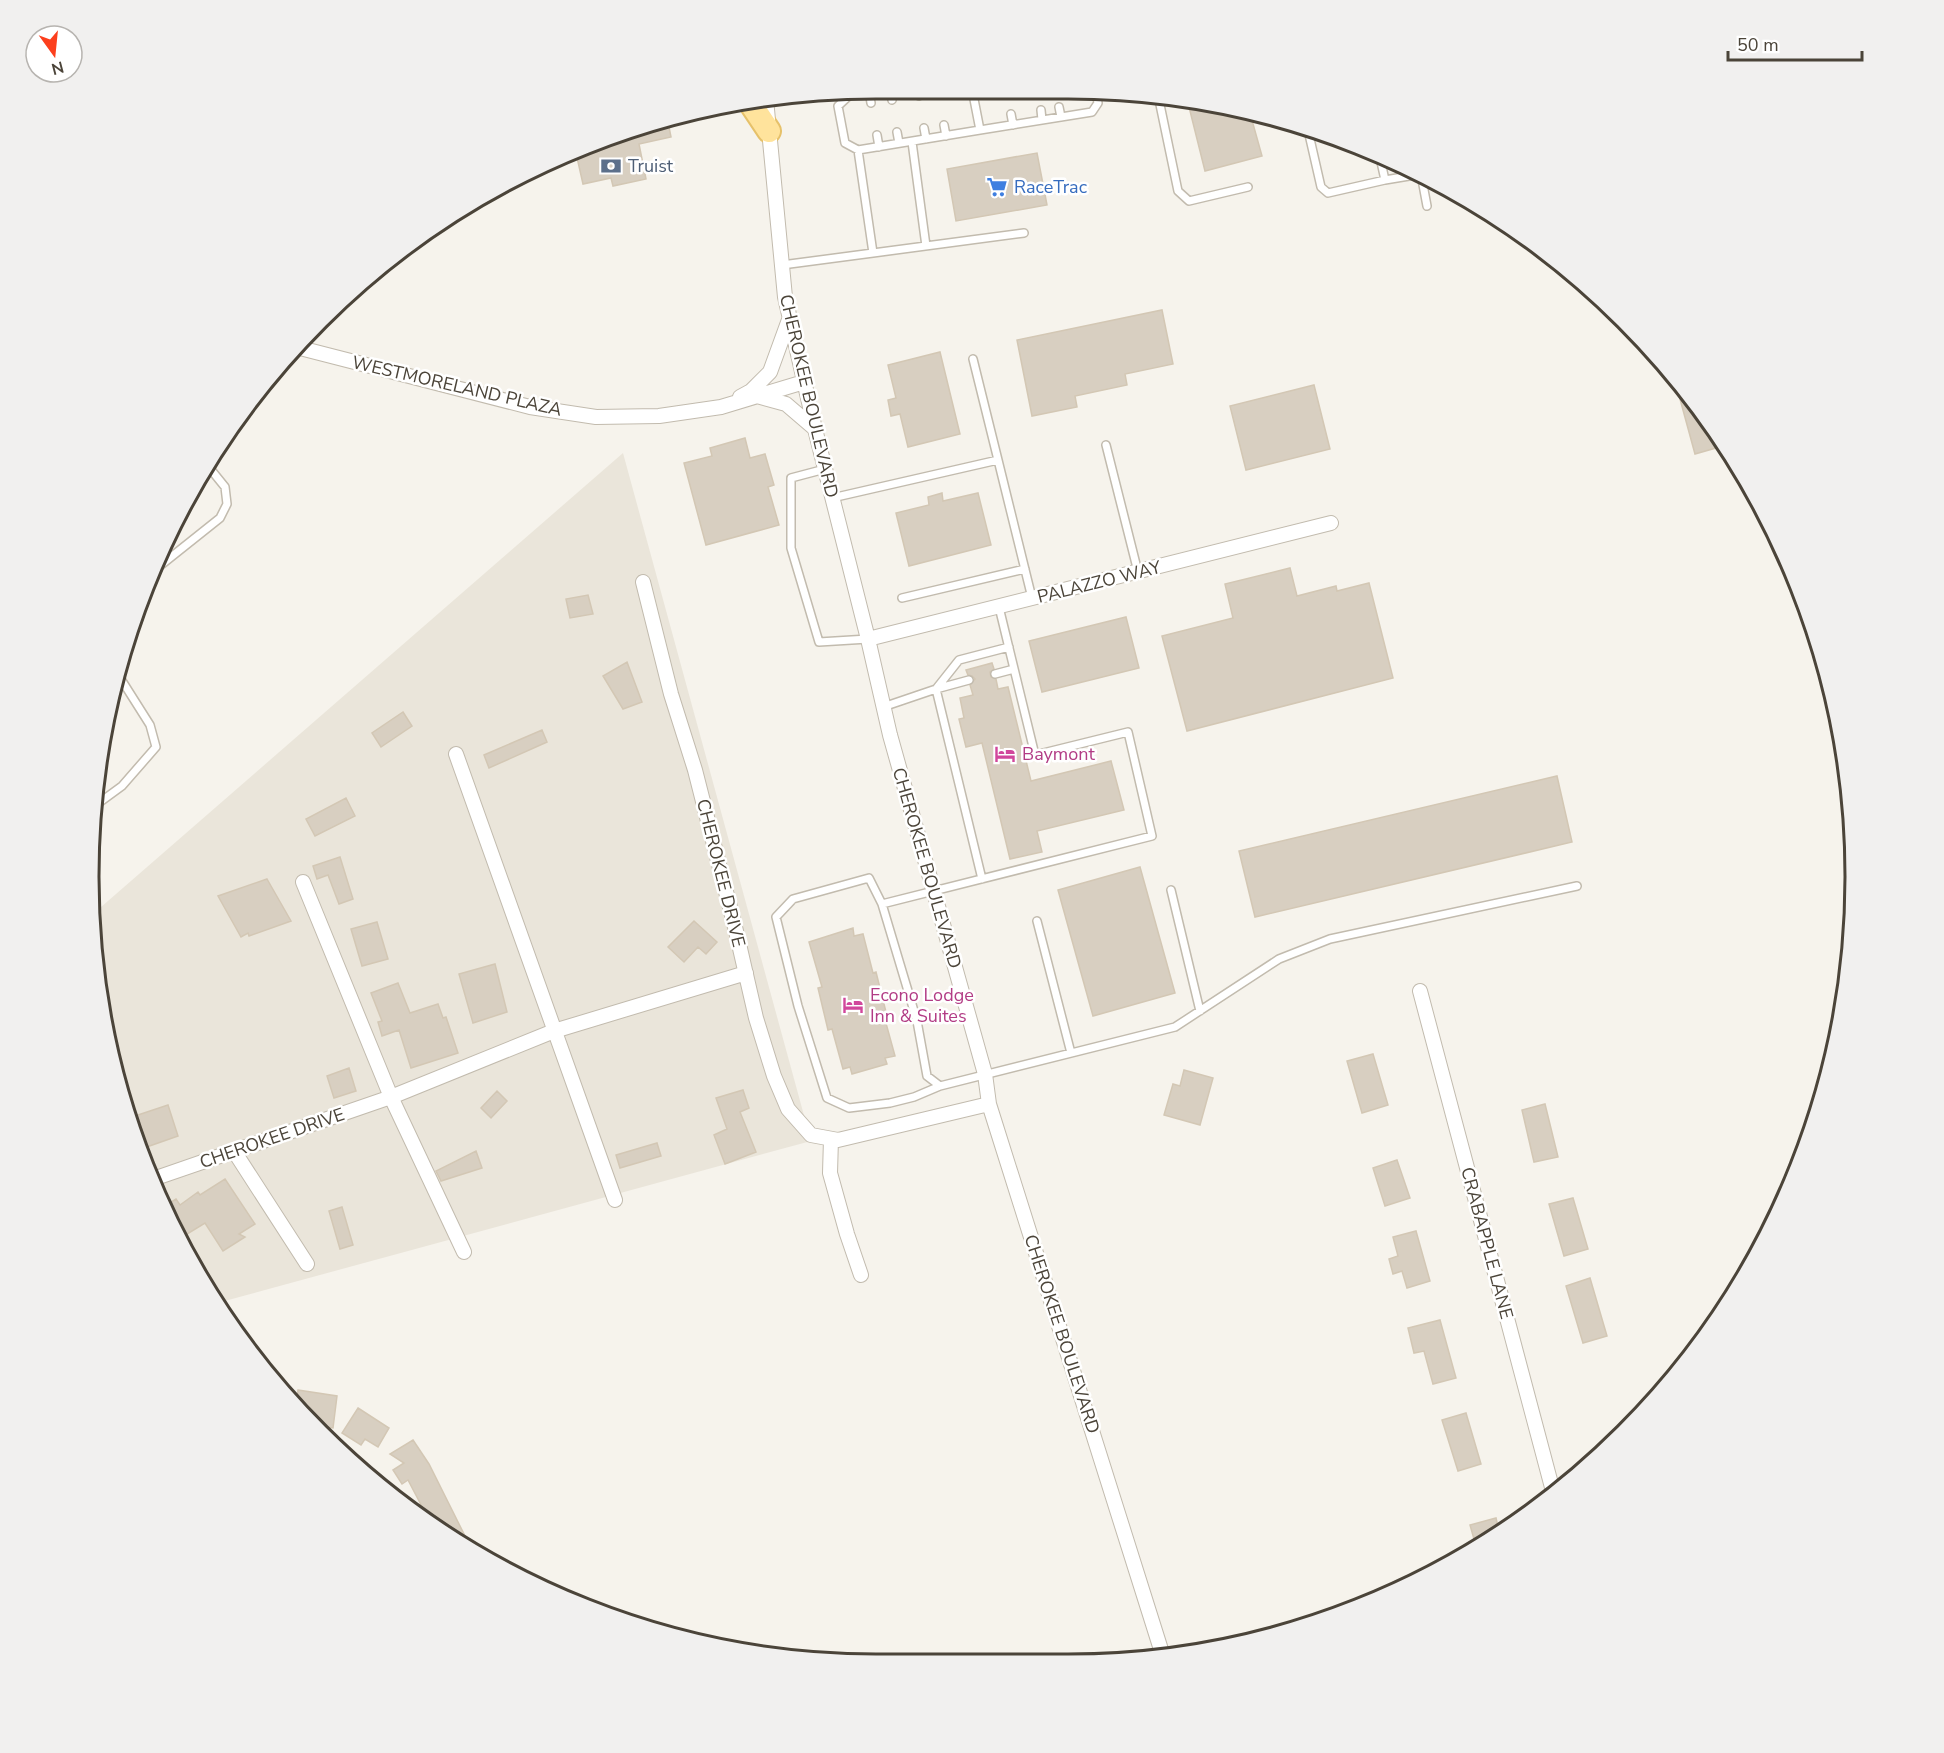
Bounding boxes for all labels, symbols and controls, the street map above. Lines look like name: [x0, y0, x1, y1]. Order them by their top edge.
north arrow: [24, 24, 84, 84]
scale bar: [1728, 24, 1862, 62]
text: 50 m: [1737, 33, 1779, 57]
text: N: [49, 55, 66, 80]
bank icon: Truist: [599, 154, 623, 178]
place label: Truist: [628, 154, 674, 178]
supermarket icon: RaceTrac: [985, 175, 1009, 199]
place label: RaceTrac: [1014, 175, 1087, 199]
street label: CHEROKEE BOULEVARD: [774, 292, 844, 500]
street label: WESTMORELAND PLAZA: [350, 350, 564, 422]
street label: PALAZZO WAY: [1035, 555, 1164, 609]
hotel icon: Baymont: [993, 742, 1017, 766]
place label: Baymont: [1022, 742, 1096, 766]
street label: CHEROKEE BOULEVARD: [887, 765, 967, 971]
street label: CHEROKEE DRIVE: [691, 796, 751, 950]
place label: Econo Lodge Inn & Suites: [870, 983, 974, 1028]
hotel icon: Econo Lodge Inn & Suites: [841, 993, 865, 1017]
street label: CHEROKEE DRIVE: [196, 1102, 348, 1174]
street label: CRABAPPLE LANE: [1455, 1164, 1519, 1322]
street label: CHEROKEE BOULEVARD: [1018, 1231, 1106, 1437]

